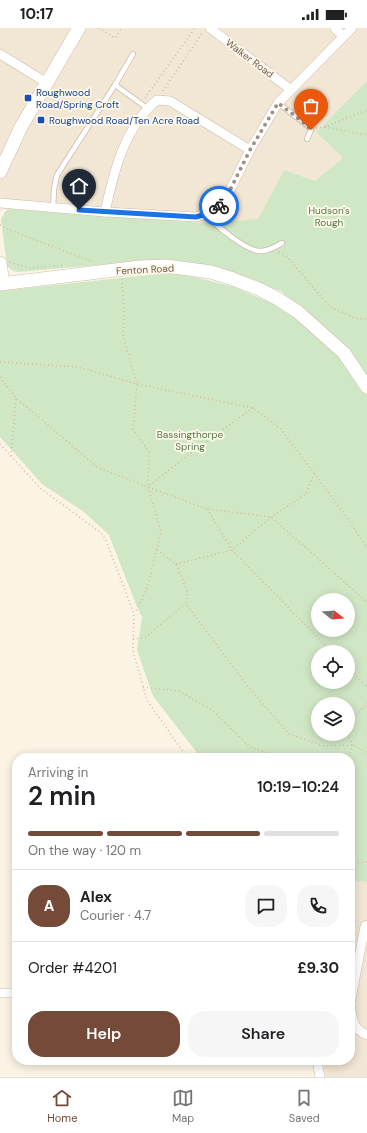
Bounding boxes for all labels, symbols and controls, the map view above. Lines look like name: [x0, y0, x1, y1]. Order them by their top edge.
text: 10:17: [20, 4, 53, 24]
street label: Walker Road: [223, 36, 276, 81]
place label: Roughwood Road/Spring Croft: [36, 86, 119, 111]
pin: [294, 89, 328, 130]
marker: Roughwood Road/Spring Croft: [23, 93, 33, 103]
icon: bag: [300, 95, 322, 117]
place label: Roughwood Road/Ten Acre Road: [49, 114, 199, 127]
marker: Roughwood Road/Ten Acre Road: [36, 115, 46, 125]
pin: [62, 169, 96, 210]
icon: home: [68, 175, 90, 197]
courier: [199, 186, 239, 226]
icon: bike: [208, 195, 230, 217]
park label: Hudson's Rough: [308, 204, 350, 229]
street label: Fenton Road: [116, 261, 174, 278]
park label: Bassingthorpe Spring: [157, 428, 224, 453]
north arrow: [311, 593, 355, 637]
map controls: [311, 593, 355, 741]
button: locate: [311, 645, 355, 689]
button: layers: [311, 697, 355, 741]
text: Arriving in: [28, 764, 88, 781]
text: 10:19–10:24: [257, 777, 339, 797]
text: 2 min: [28, 779, 96, 813]
text: On the way · 120 m: [28, 842, 141, 859]
button: chat: [245, 885, 287, 927]
button: phone: [297, 885, 339, 927]
text: Alex: [80, 887, 112, 907]
text: A: [44, 896, 54, 916]
text: Courier · 4.7: [80, 907, 151, 924]
text: Order #4201: [28, 958, 117, 978]
text: £9.30: [297, 958, 339, 978]
button: Help: [28, 1011, 180, 1057]
button: Share: [188, 1011, 339, 1057]
tab: Home: [47, 1087, 77, 1125]
tab: Map: [172, 1087, 194, 1125]
tab: Saved: [289, 1087, 320, 1125]

